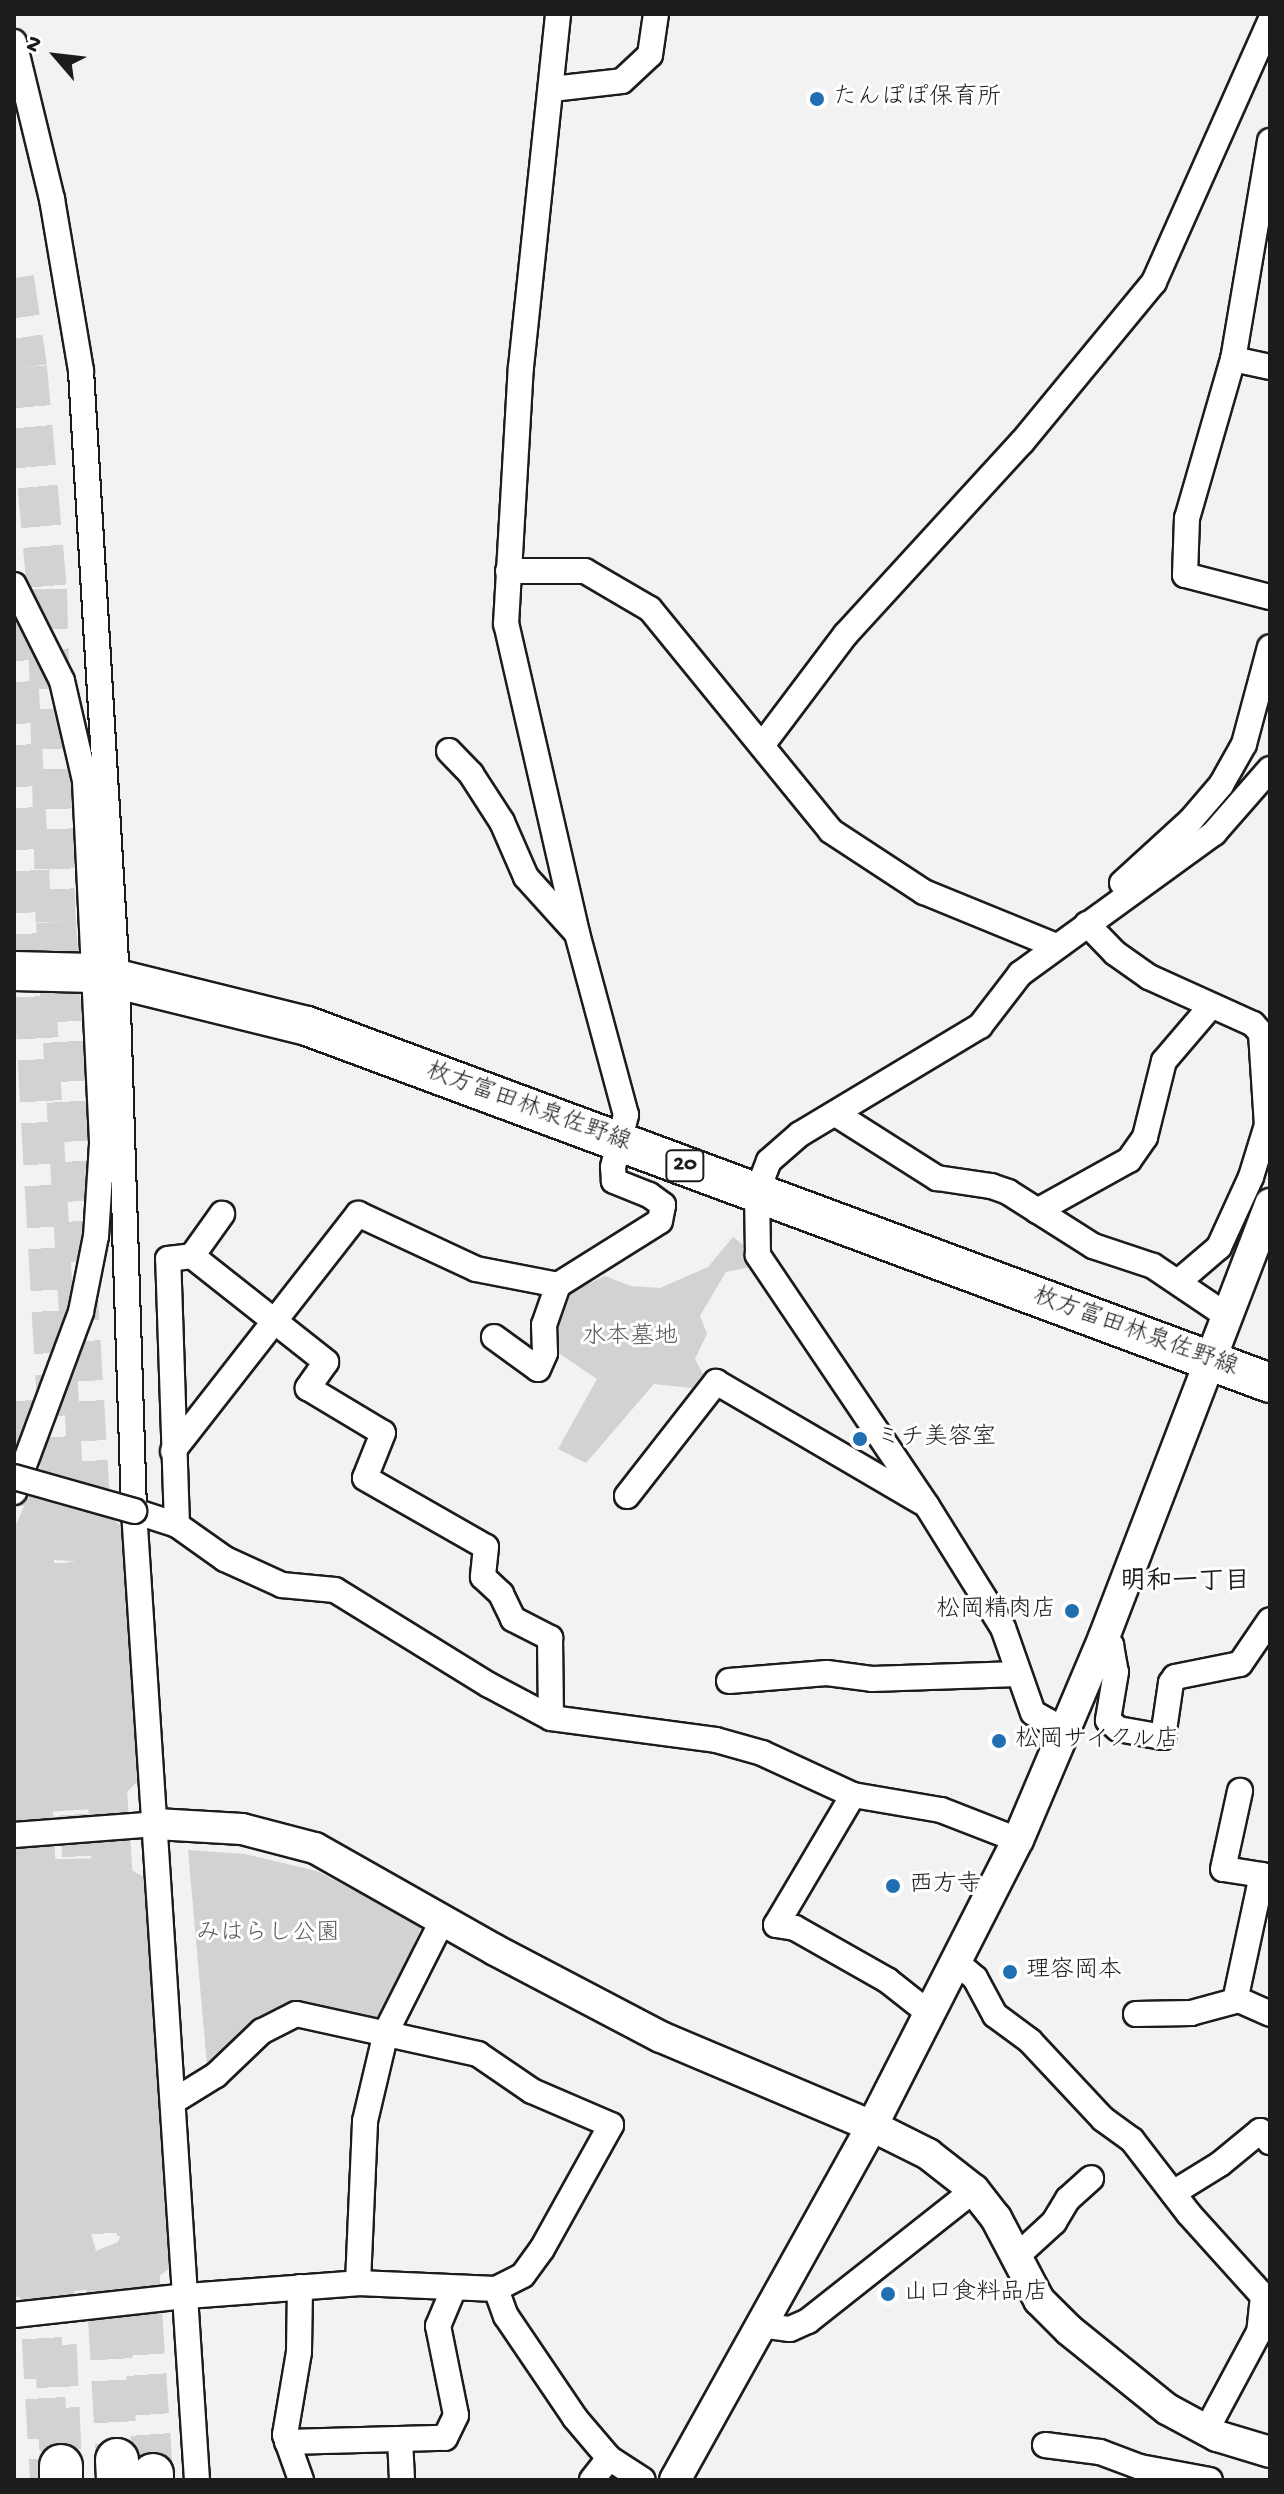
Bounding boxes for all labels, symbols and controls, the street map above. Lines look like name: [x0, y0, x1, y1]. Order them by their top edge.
north arrow: [16, 16, 96, 96]
text: N: [20, 32, 50, 57]
place label: たんぽぽ保育所: [833, 85, 1001, 113]
marker: たんぽぽ保育所: [808, 90, 826, 108]
street label: 枚方富田林泉佐野線: [422, 1058, 634, 1158]
road number: 20: [665, 1148, 705, 1184]
street label: 枚方富田林泉佐野線: [1029, 1283, 1241, 1383]
park label: 水本墓地: [582, 1324, 678, 1352]
place label: ミチ美容室: [876, 1425, 996, 1453]
marker: ミチ美容室: [851, 1430, 869, 1448]
district label: 明和一丁目: [1120, 1568, 1250, 1600]
place label: 松岡精肉店: [936, 1597, 1056, 1625]
marker: 松岡精肉店: [1063, 1602, 1081, 1620]
place label: 松岡サイクル店: [1015, 1727, 1183, 1755]
marker: 松岡サイクル店: [990, 1732, 1008, 1750]
place label: 西方寺: [909, 1872, 981, 1900]
marker: 西方寺: [884, 1877, 902, 1895]
park label: みはらし公園: [196, 1921, 340, 1949]
place label: 理容岡本: [1026, 1958, 1122, 1986]
marker: 理容岡本: [1001, 1963, 1019, 1981]
place label: 山口食料品店: [904, 2280, 1048, 2308]
marker: 山口食料品店: [879, 2285, 897, 2303]

